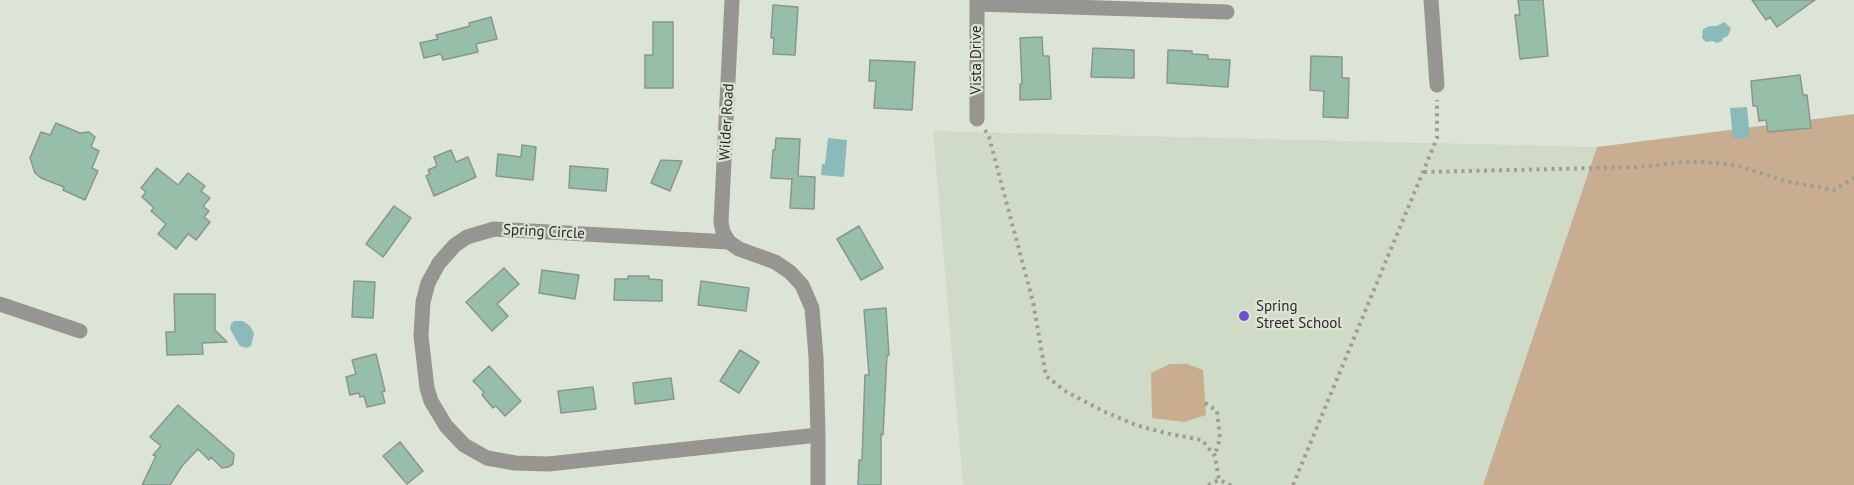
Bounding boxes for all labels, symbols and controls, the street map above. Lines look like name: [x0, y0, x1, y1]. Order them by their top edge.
street label: Vista Drive: [968, 26, 986, 94]
street label: Wilder Road: [716, 83, 738, 161]
street label: Spring Circle: [503, 221, 585, 243]
place label: Spring Street School: [1256, 298, 1342, 333]
marker: Spring Street School: [1237, 309, 1251, 323]

